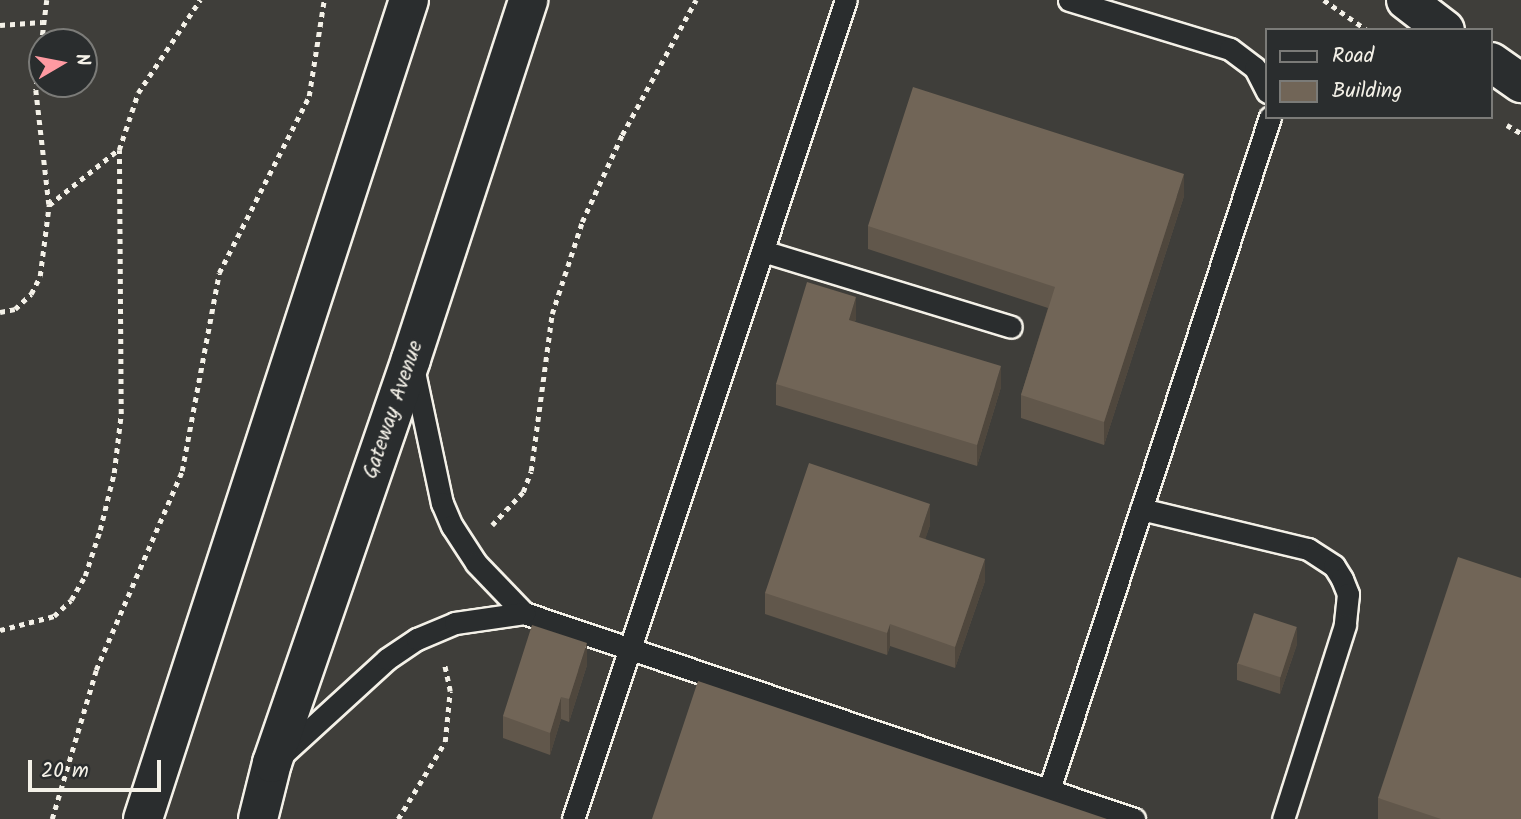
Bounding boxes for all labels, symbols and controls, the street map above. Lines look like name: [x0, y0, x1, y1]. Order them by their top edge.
north arrow: [28, 28, 98, 98]
legend: [1266, 28, 1493, 119]
text: Road: [1332, 40, 1374, 73]
text: N: [66, 51, 98, 68]
text: Building: [1332, 75, 1402, 108]
street label: Gateway Avenue: [359, 338, 429, 482]
scale bar: [32, 746, 164, 790]
text: 20 m: [41, 755, 89, 788]

